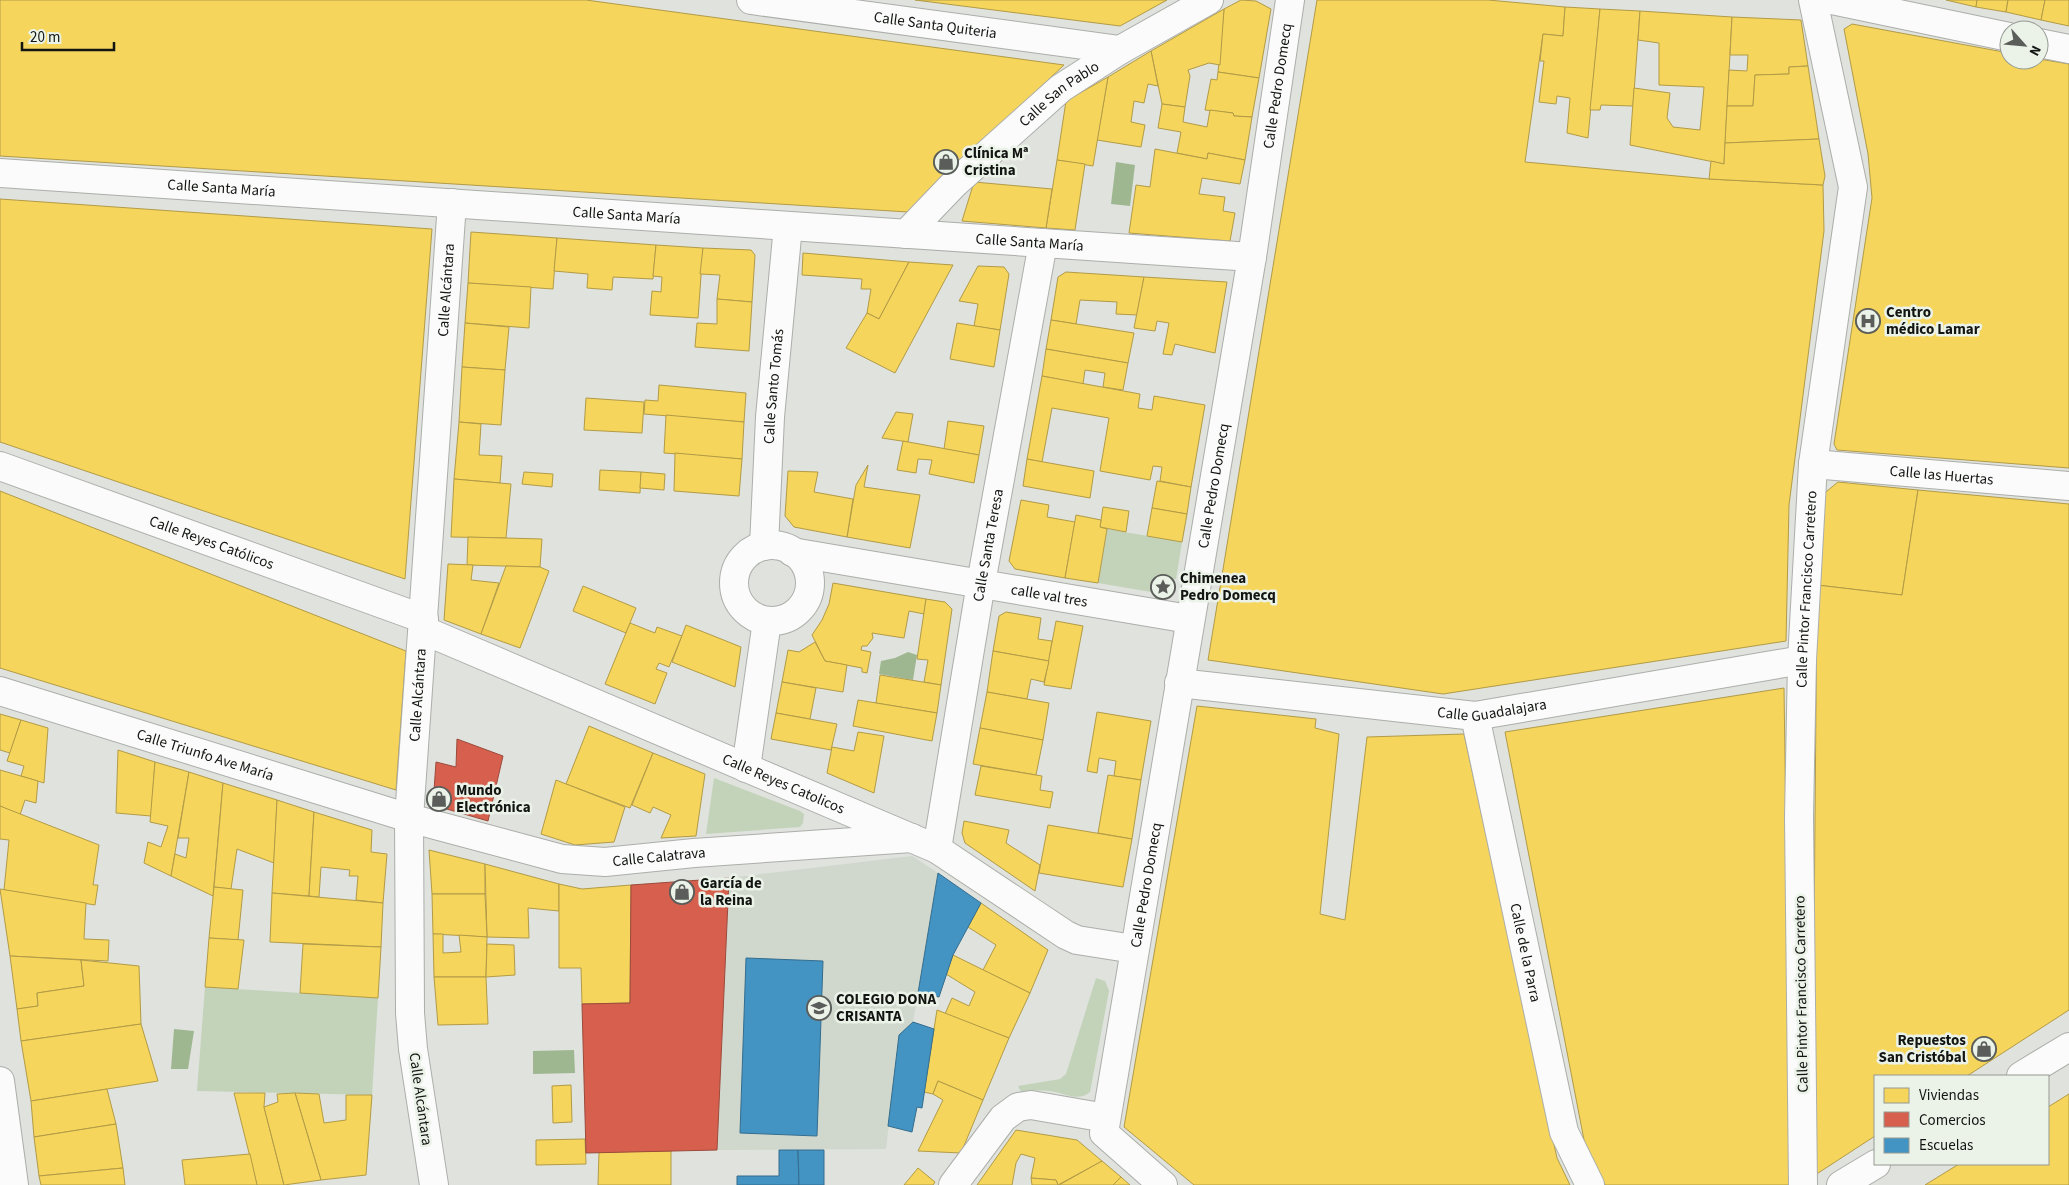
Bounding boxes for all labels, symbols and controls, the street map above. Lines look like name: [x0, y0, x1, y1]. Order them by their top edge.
street label: Calle Santa Quiteria: [872, 7, 998, 44]
scale bar: [22, 20, 115, 52]
north arrow: [1999, 20, 2049, 70]
street label: Calle Pedro Domecq: [1258, 22, 1297, 150]
text: 20 m: [30, 27, 60, 48]
text: N: [2024, 42, 2046, 59]
street label: Calle San Pablo: [1015, 56, 1103, 132]
place label: Clínica Mª Cristina: [964, 143, 1028, 181]
shop icon: Clínica Mª Cristina: [933, 149, 959, 175]
street label: Calle Santa María: [167, 174, 276, 202]
street label: Calle Santa María: [572, 201, 681, 230]
street label: Calle Santa María: [975, 228, 1084, 257]
street label: Calle Alcántara: [433, 243, 460, 337]
place label: Centro médico Lamar: [1886, 302, 1980, 340]
hospital icon: Centro médico Lamar: [1855, 308, 1881, 334]
street label: Calle Santo Tomás: [759, 328, 789, 444]
street label: Calle Pedro Domecq: [1193, 422, 1235, 550]
street label: Calle las Huertas: [1889, 461, 1994, 490]
street label: Calle Santa Teresa: [968, 487, 1009, 603]
street label: Calle Pintor Francisco Carretero: [1791, 490, 1822, 688]
street label: Calle Reyes Católicos: [146, 511, 277, 575]
place label: Chimenea Pedro Domecq: [1180, 568, 1276, 606]
place icon: Chimenea Pedro Domecq: [1150, 574, 1176, 600]
street label: calle val tres: [1009, 579, 1089, 613]
street label: Calle Alcántara: [404, 648, 432, 742]
street label: Calle Guadalajara: [1436, 694, 1548, 727]
street label: Calle Triunfo Ave María: [134, 724, 276, 786]
street label: Calle Reyes Catolicos: [719, 749, 848, 820]
place label: Mundo Electrónica: [456, 780, 531, 818]
shop icon: Mundo Electrónica: [426, 786, 452, 812]
street label: Calle Pedro Domecq: [1125, 821, 1167, 949]
street label: Calle Calatrava: [612, 842, 706, 872]
place label: García de la Reina: [700, 873, 762, 911]
shop icon: García de la Reina: [669, 879, 695, 905]
street label: Calle Pintor Francisco Carretero: [1789, 895, 1814, 1093]
street label: Calle de la Parra: [1504, 901, 1546, 1004]
place label: COLEGIO DONA CRISANTA: [836, 989, 937, 1027]
school or university icon: COLEGIO DONA CRISANTA: [806, 995, 832, 1021]
place label: Repuestos San Cristóbal: [1879, 1030, 1967, 1068]
shop icon: Repuestos San Cristóbal: [1971, 1036, 1997, 1062]
street label: Calle Alcántara: [404, 1051, 437, 1147]
legend: [1874, 1075, 2049, 1165]
text: Viviendas: [1919, 1085, 1979, 1106]
text: Comercios: [1919, 1110, 1986, 1131]
text: Escuelas: [1919, 1135, 1973, 1156]

